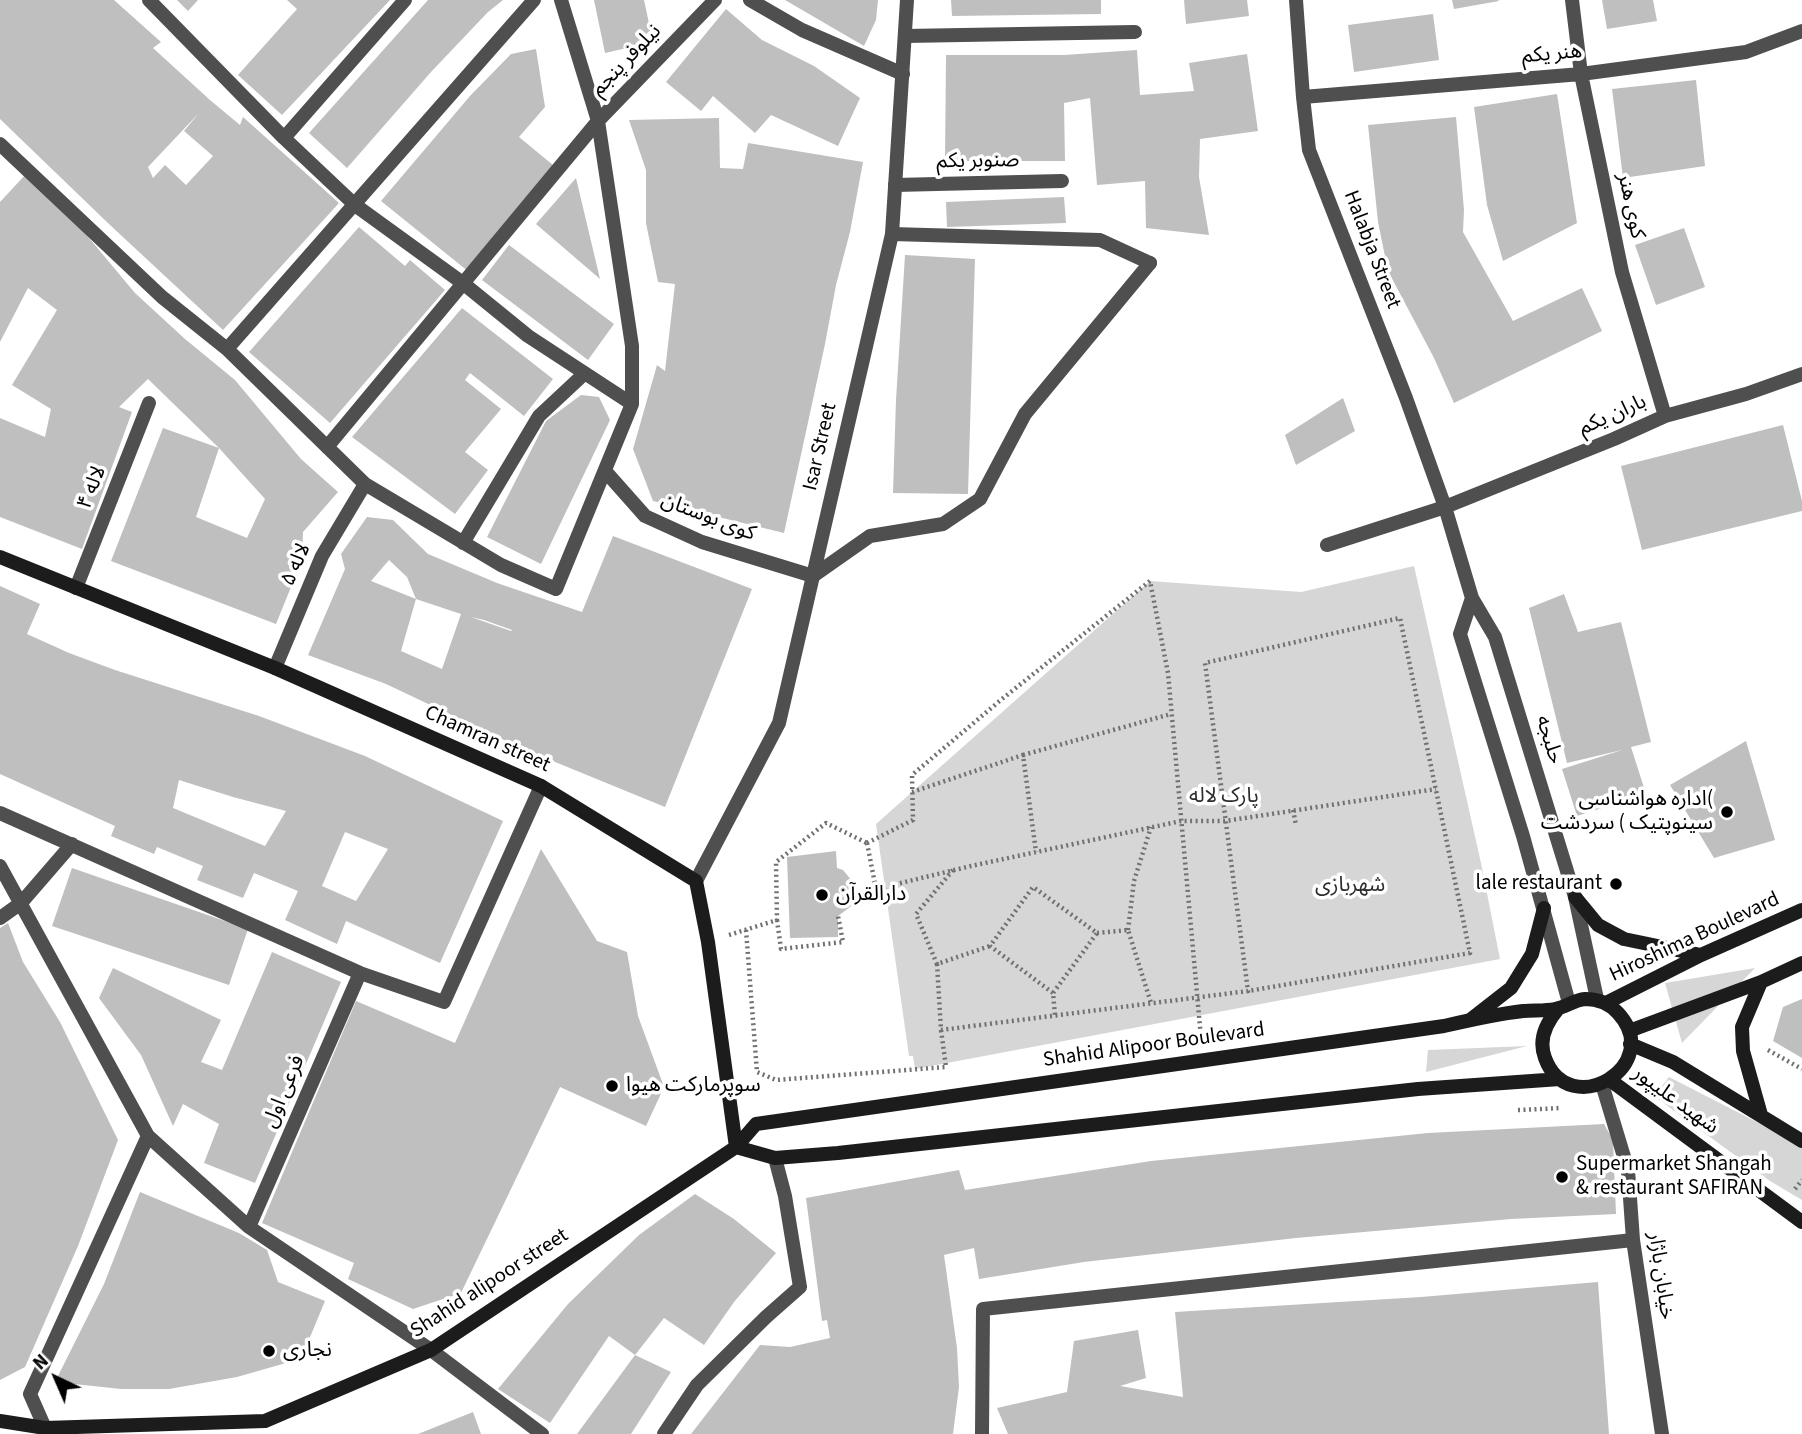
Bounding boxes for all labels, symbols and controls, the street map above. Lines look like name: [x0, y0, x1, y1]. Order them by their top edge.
street label: نیلوفر پنجم: [587, 20, 667, 102]
street label: هنر یکم: [1521, 40, 1583, 70]
street label: صنوبر یکم: [936, 149, 1020, 175]
street label: کوی هنر: [1611, 171, 1649, 241]
street label: Halabja Street: [1337, 187, 1405, 313]
street label: باران یکم: [1575, 390, 1651, 442]
street label: Isar Street: [799, 401, 843, 493]
street label: لاله ۴: [73, 463, 113, 513]
street label: کوی بوستان: [657, 488, 759, 548]
street label: لاله ۵: [277, 540, 317, 590]
street label: Chamran street: [420, 701, 554, 779]
street label: حلبجه: [1529, 713, 1567, 767]
park label: پارک لاله: [1189, 784, 1259, 810]
place label: اداره هواشناسی( سینوپتیک ) سردشت: [1541, 787, 1713, 837]
marker: اداره هواشناسی( سینوپتیک ) سردشت: [1719, 804, 1735, 820]
place label: lale restaurant: [1476, 871, 1602, 897]
park label: شهربازی: [1315, 873, 1385, 899]
marker: lale restaurant: [1608, 876, 1624, 892]
place label: دارالقرآن: [836, 882, 906, 908]
marker: دارالقرآن: [814, 887, 830, 903]
street label: Hiroshima Boulevard: [1606, 888, 1784, 988]
street label: Shahid Alipoor Boulevard: [1042, 1018, 1266, 1074]
street label: فرعی اول: [258, 1052, 312, 1132]
street label: شهید علیپور: [1627, 1061, 1723, 1141]
place label: سوپرمارکت هیوا: [626, 1073, 761, 1099]
marker: سوپرمارکت هیوا: [604, 1078, 620, 1094]
place label: Supermarket Shangah & restaurant SAFIRAN: [1576, 1152, 1772, 1202]
marker: Supermarket Shangah & restaurant SAFIRAN: [1554, 1169, 1570, 1185]
street label: Shahid alipoor street: [406, 1224, 574, 1344]
street label: خیابان باژار: [1641, 1231, 1679, 1321]
place label: نجاری: [283, 1338, 332, 1364]
north arrow: [21, 1343, 91, 1413]
marker: نجاری: [261, 1343, 277, 1359]
text: N: [27, 1348, 55, 1377]

